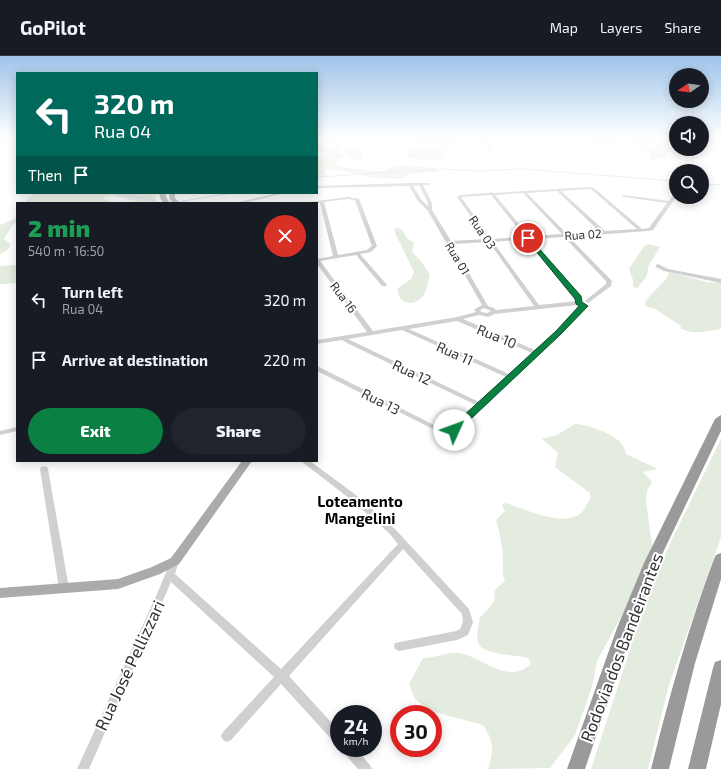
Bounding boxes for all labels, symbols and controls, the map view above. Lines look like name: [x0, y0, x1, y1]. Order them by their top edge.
text: GoPilot: [20, 16, 86, 39]
text: Map: [550, 19, 578, 36]
text: Layers: [600, 19, 642, 36]
text: Share: [664, 19, 701, 36]
north arrow: [669, 68, 709, 108]
map controls: [669, 68, 709, 204]
text: 320 m: [94, 86, 175, 120]
icon: left: [28, 88, 80, 140]
button: sound: [669, 116, 709, 156]
text: Rua 04: [94, 120, 151, 142]
icon: arrive: [70, 164, 92, 186]
button: search: [669, 164, 709, 204]
text: Then: [28, 166, 62, 184]
text: 2 min: [28, 213, 90, 242]
street label: Rua 03: [467, 213, 499, 251]
button: close: [264, 215, 306, 257]
pin: [511, 221, 545, 255]
street label: Rua 02: [564, 226, 602, 242]
icon: arrive: [517, 227, 539, 249]
street label: Rua 01: [443, 239, 473, 277]
text: 540 m · 16:50: [28, 243, 104, 259]
street label: Rua 16: [328, 279, 360, 315]
text: Turn left: [62, 283, 123, 301]
icon: left: [28, 289, 50, 311]
text: 320 m: [264, 291, 306, 309]
text: Rua 04: [62, 301, 103, 317]
street label: Rua 10: [475, 320, 519, 352]
street label: Rua 11: [434, 337, 476, 369]
icon: arrive: [28, 349, 50, 371]
text: Arrive at destination: [62, 351, 208, 369]
text: 220 m: [264, 351, 306, 369]
street label: Rua 12: [390, 356, 434, 388]
street label: Rua 13: [359, 384, 403, 418]
button: Exit: [28, 408, 163, 454]
button: Share: [171, 408, 306, 454]
position arrow: [433, 409, 475, 451]
district label: Loteamento Mangelini: [317, 492, 403, 527]
street label: Rodovia dos Bandeirantes: [576, 550, 666, 744]
street label: Rua José Pellizzari: [90, 597, 168, 733]
speed limit sign: 30: [390, 705, 442, 757]
text: 24: [344, 714, 368, 738]
text: km/h: [344, 735, 368, 747]

